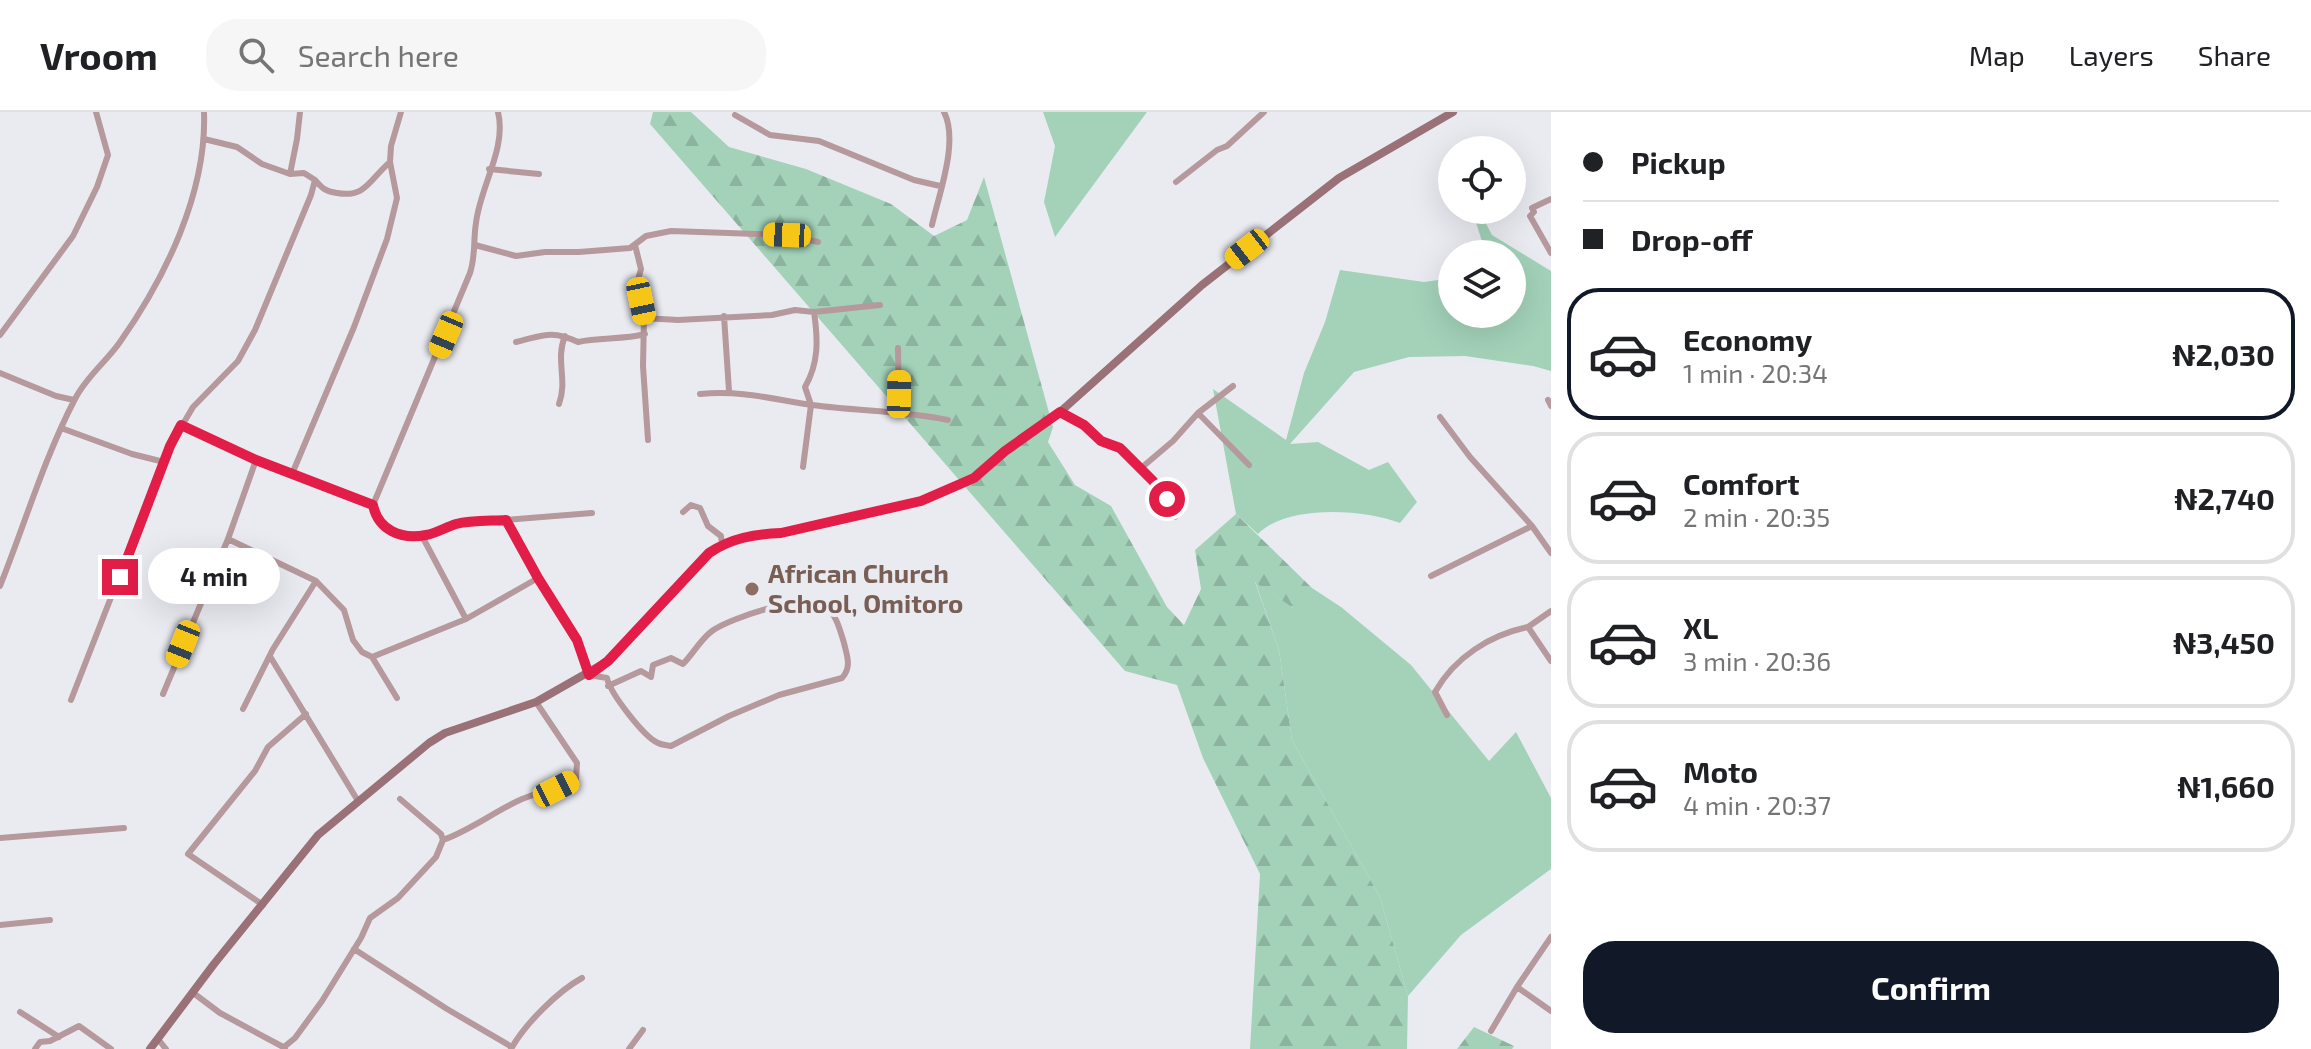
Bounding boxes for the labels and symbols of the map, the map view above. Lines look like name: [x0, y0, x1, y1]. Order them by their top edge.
car: [763, 222, 811, 248]
car: [1221, 225, 1273, 273]
car: [624, 275, 658, 327]
car: [426, 308, 466, 362]
car: [887, 370, 911, 418]
route start: [1149, 481, 1185, 517]
callout: 4 min: [148, 549, 280, 605]
place label: African Church School, Omitoro: [768, 557, 963, 618]
route end: [102, 559, 138, 595]
marker: African Church School, Omitoro: [743, 580, 761, 598]
car: [163, 617, 203, 671]
car: [529, 767, 583, 811]

